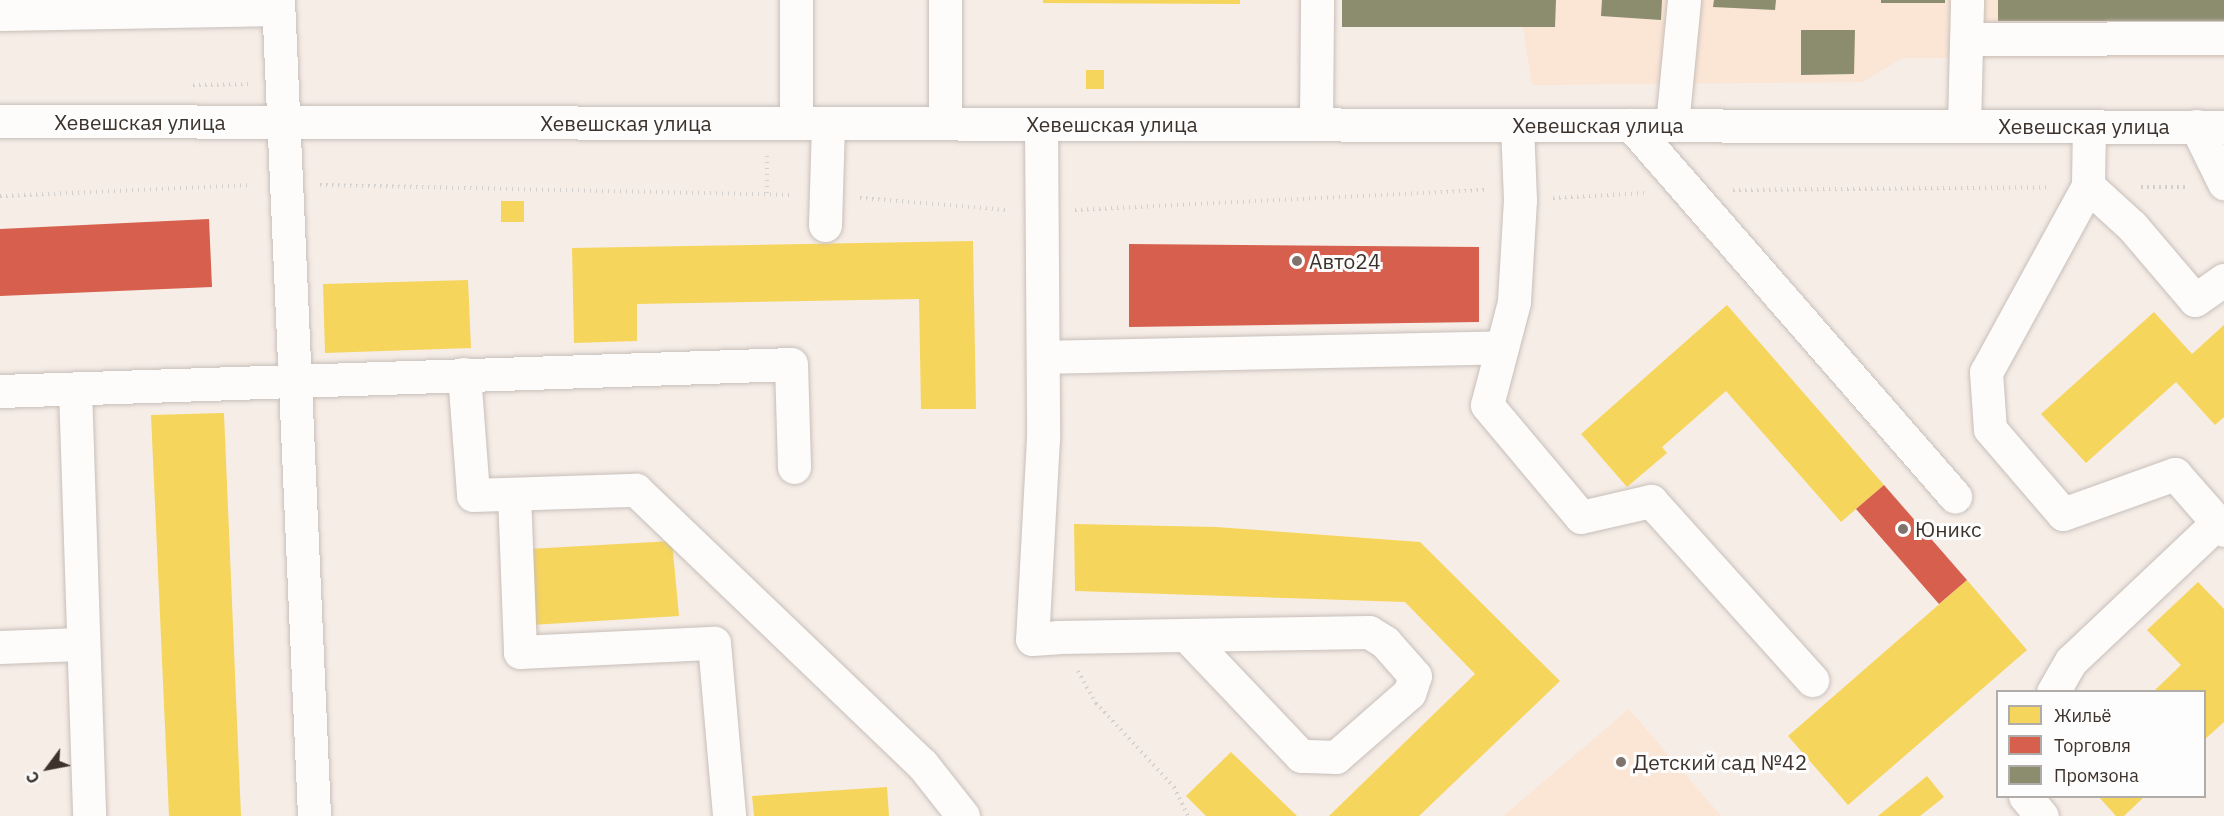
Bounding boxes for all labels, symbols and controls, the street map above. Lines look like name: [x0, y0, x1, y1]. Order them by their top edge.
street label: Хевешская улица: [54, 109, 226, 135]
street label: Хевешская улица: [540, 110, 712, 136]
street label: Хевешская улица: [1026, 111, 1198, 137]
street label: Хевешская улица: [1512, 112, 1684, 138]
street label: Хевешская улица: [1998, 113, 2170, 139]
place label: Авто24: [1309, 248, 1381, 274]
marker: Авто24: [1290, 254, 1304, 268]
place label: Юникс: [1915, 516, 1982, 542]
marker: Юникс: [1896, 522, 1910, 536]
legend: [1996, 690, 2206, 798]
text: Жильё: [2054, 704, 2111, 727]
text: Торговля: [2054, 734, 2131, 757]
north arrow: [18, 738, 78, 798]
place label: Детский сад №42: [1633, 749, 1807, 775]
marker: Детский сад №42: [1614, 755, 1628, 769]
text: Промзона: [2054, 764, 2139, 787]
text: С: [21, 768, 44, 787]

